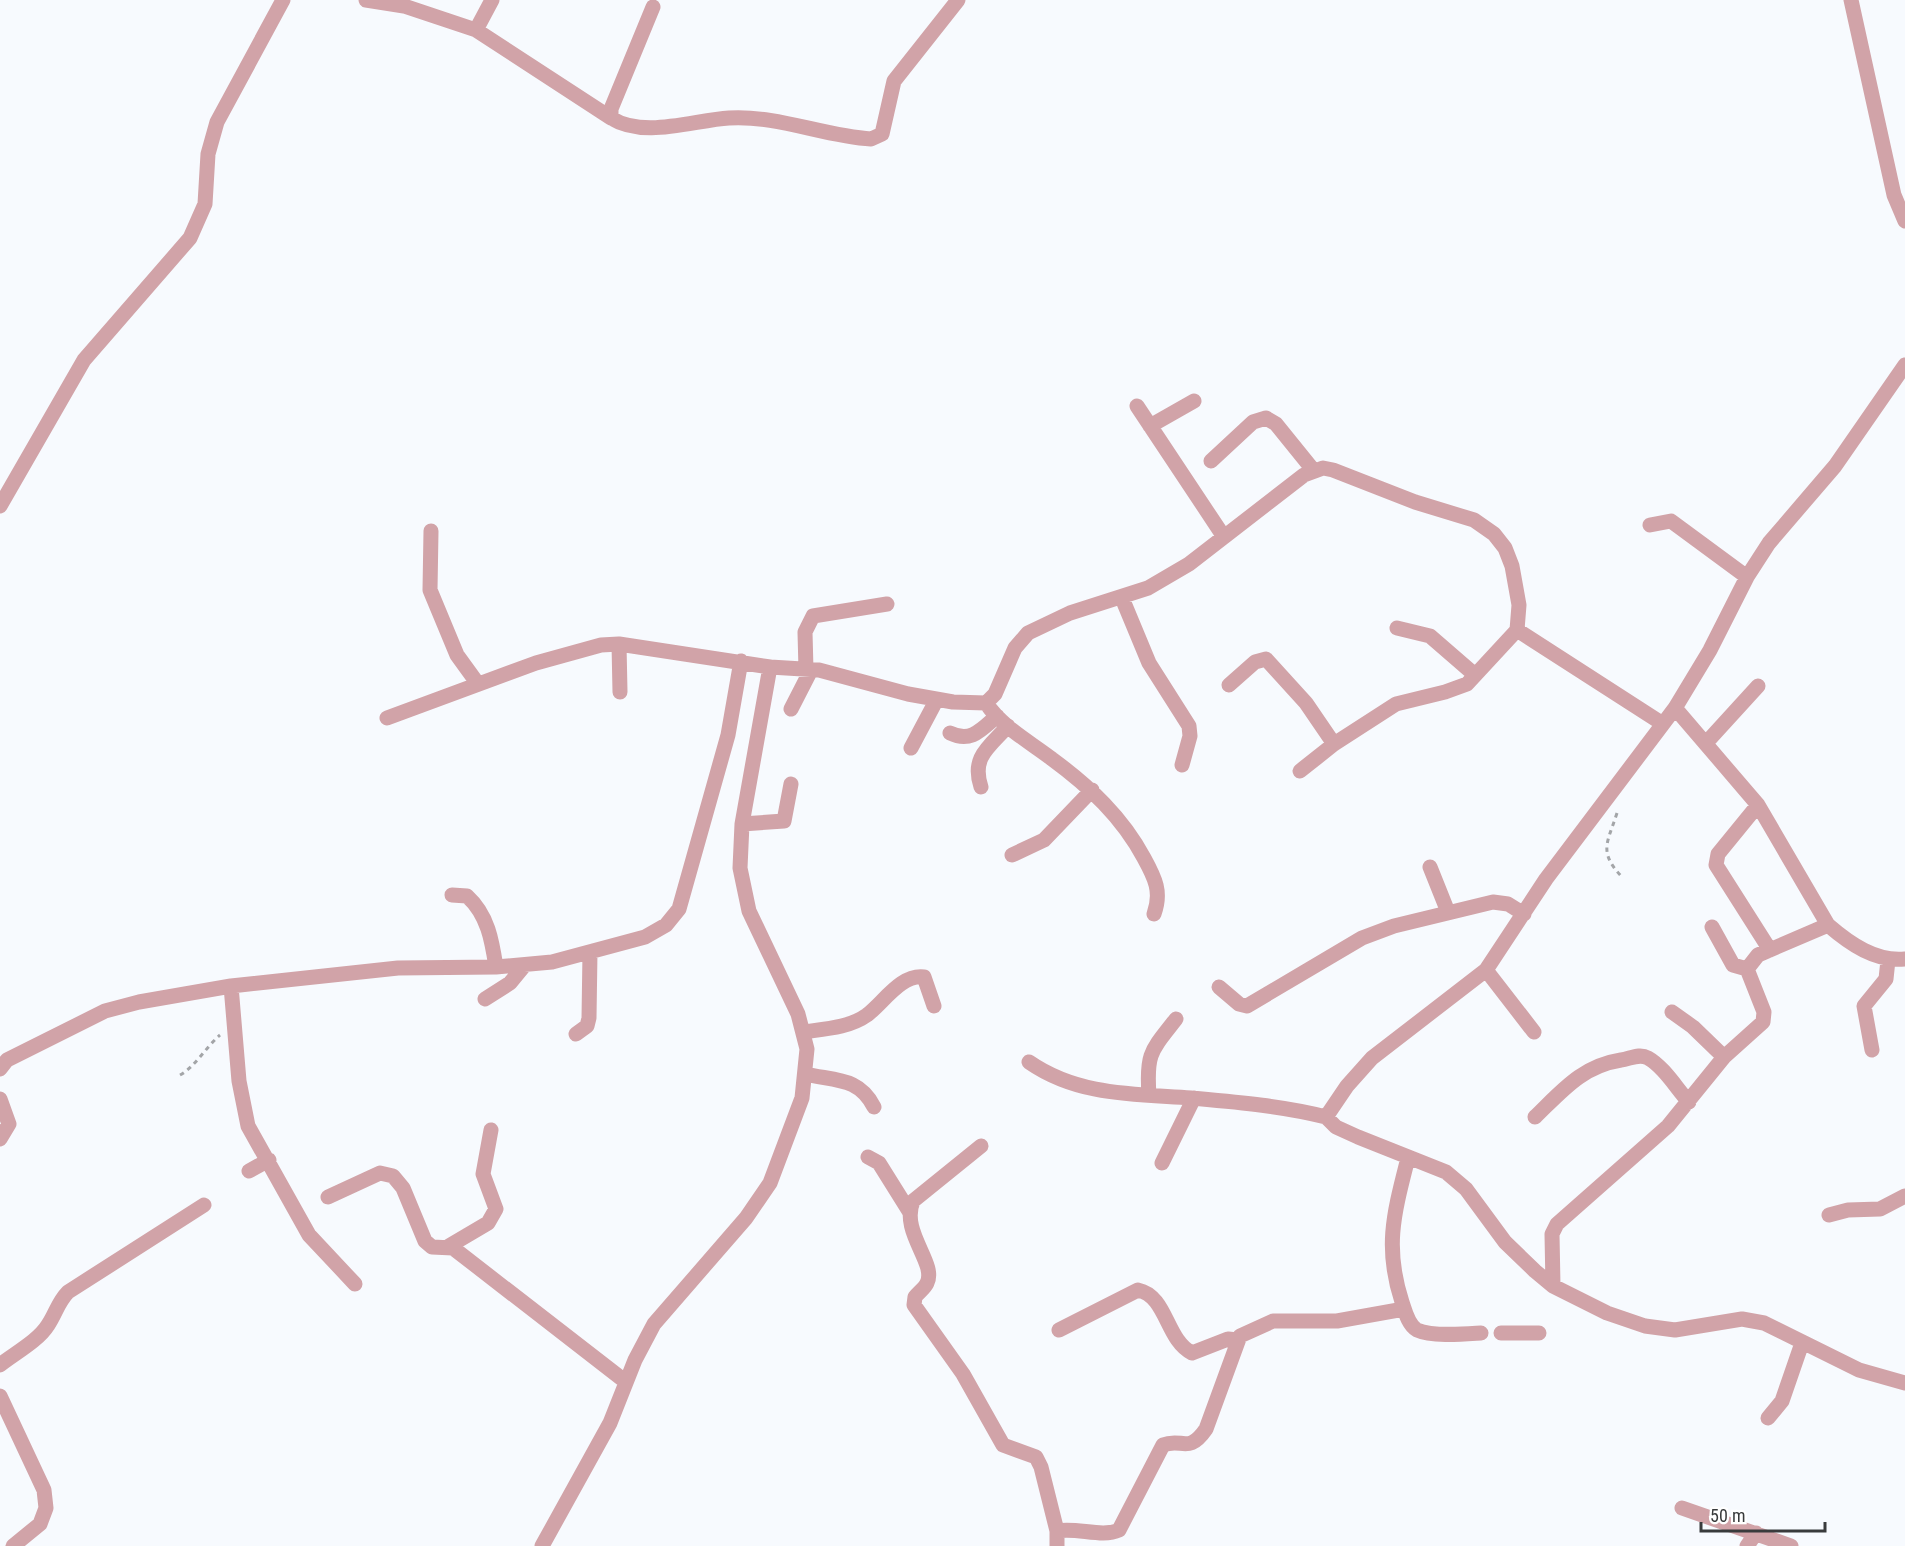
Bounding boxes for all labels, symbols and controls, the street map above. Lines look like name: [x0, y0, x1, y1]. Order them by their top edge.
scale bar: [1701, 1495, 1826, 1533]
text: 50 m: [1710, 1505, 1745, 1526]

